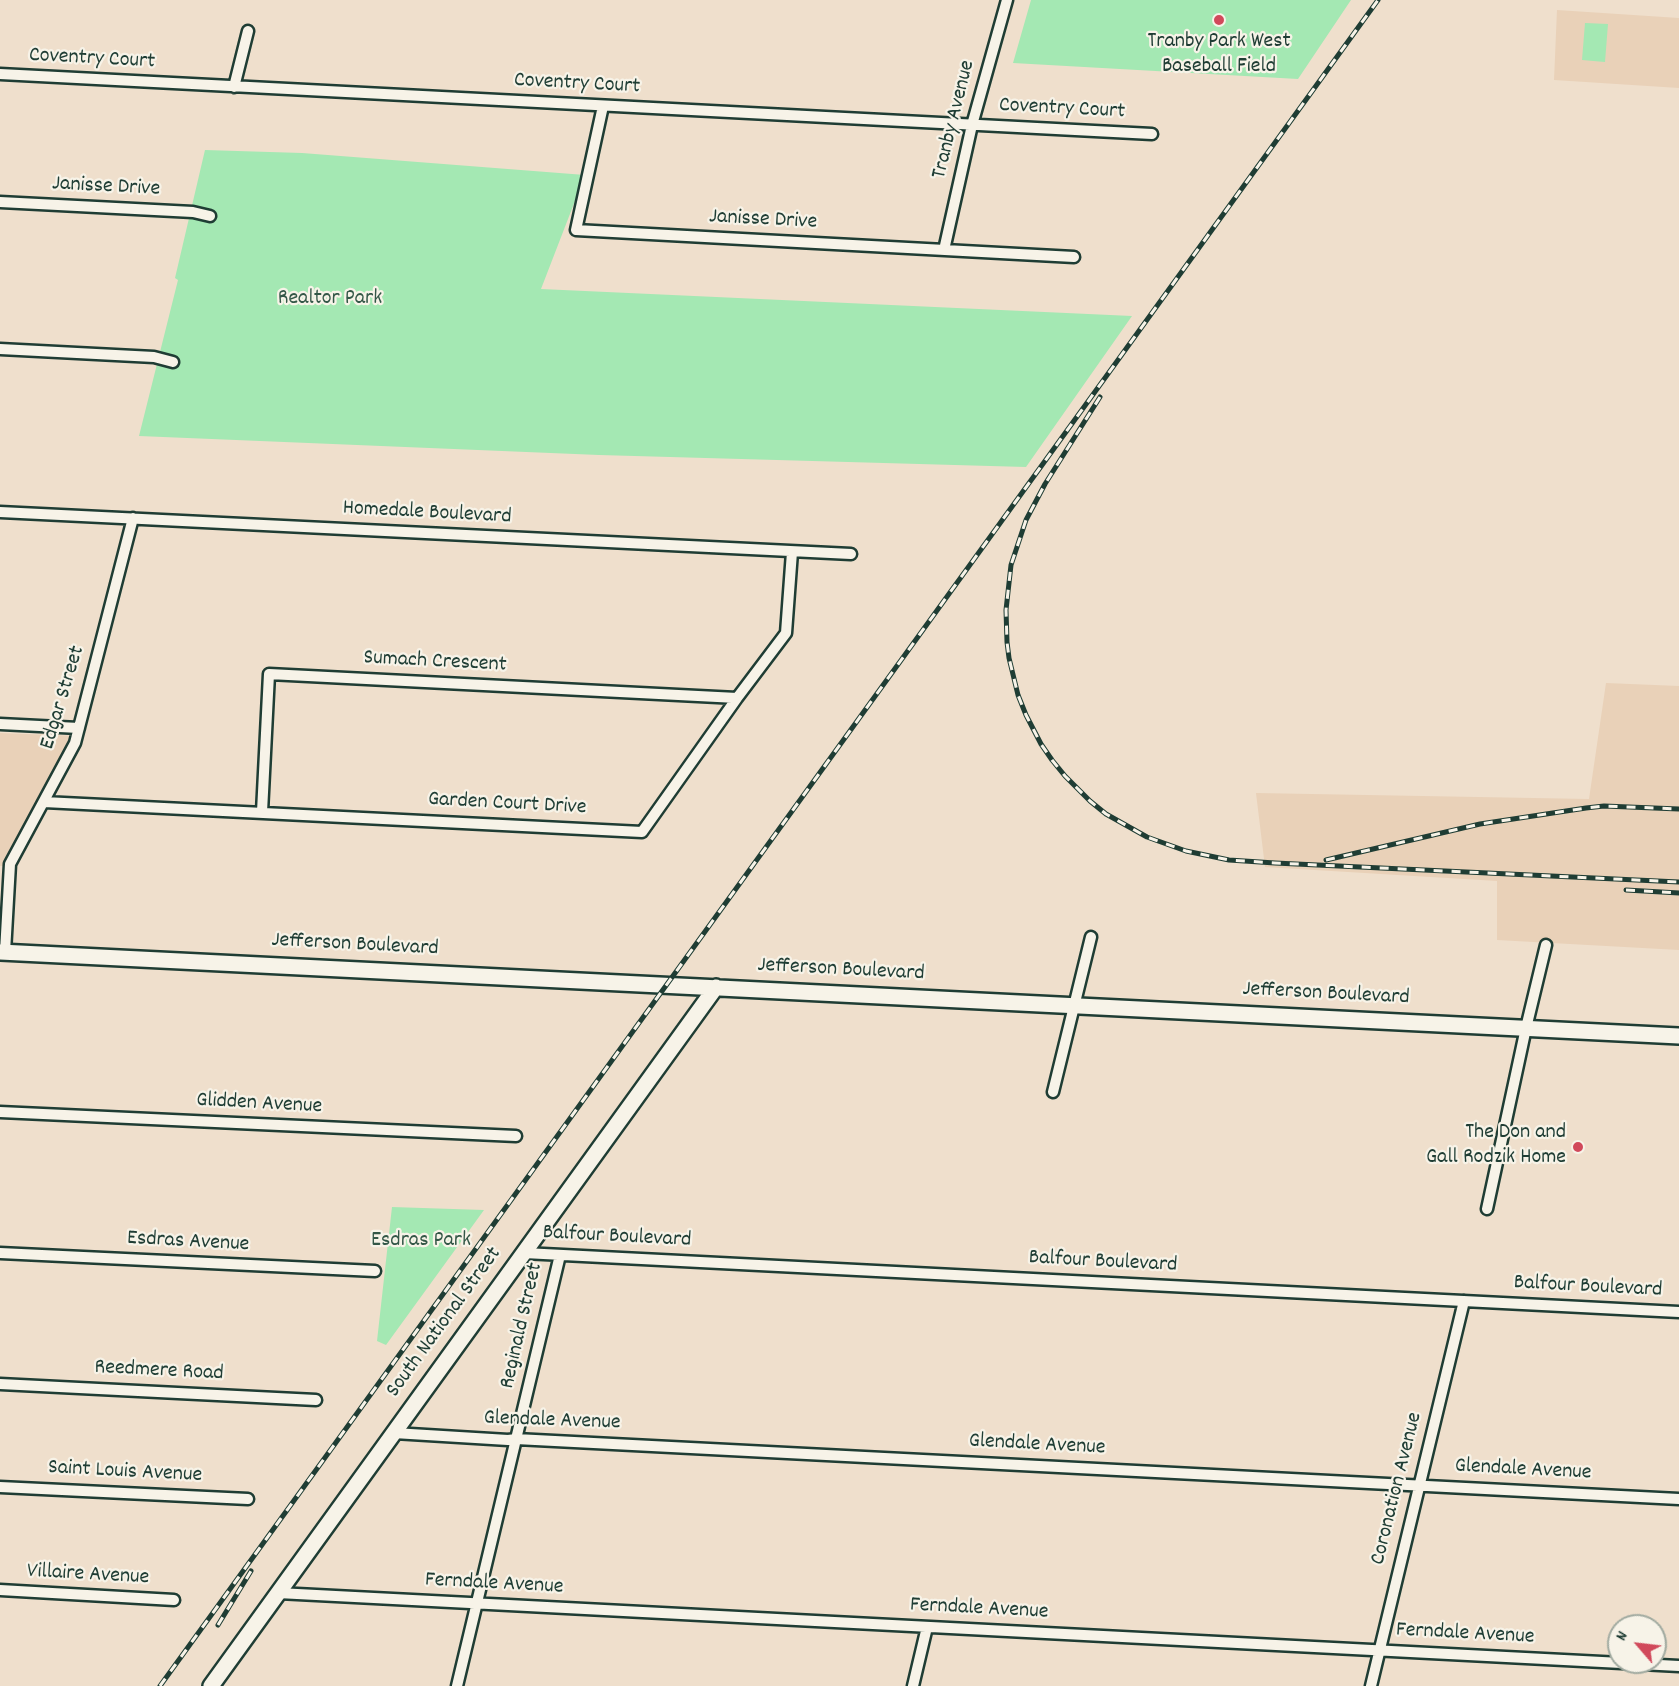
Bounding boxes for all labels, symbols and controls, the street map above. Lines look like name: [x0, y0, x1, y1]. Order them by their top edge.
marker: Tranby Park West Baseball Field: [1212, 13, 1226, 27]
place label: Tranby Park West Baseball Field: [1147, 30, 1291, 82]
street label: Coventry Court: [28, 44, 156, 76]
street label: Tranby Avenue: [928, 58, 982, 182]
street label: Coventry Court: [513, 69, 641, 101]
street label: Coventry Court: [998, 94, 1126, 126]
street label: Janisse Drive: [51, 172, 161, 204]
street label: Janisse Drive: [708, 205, 818, 237]
park label: Realtor Park: [278, 287, 382, 313]
street label: Homedale Boulevard: [342, 496, 512, 532]
street label: Edgar Street: [36, 643, 92, 753]
street label: Sumach Crescent: [363, 646, 507, 680]
street label: Garden Court Drive: [427, 788, 587, 822]
street label: Jefferson Boulevard: [271, 928, 439, 964]
street label: Jefferson Boulevard: [757, 953, 925, 989]
street label: Jefferson Boulevard: [1242, 977, 1410, 1013]
street label: Glidden Avenue: [195, 1089, 323, 1121]
place label: The Don and Gall Rodzik Home: [1426, 1121, 1566, 1172]
marker: The Don and Gall Rodzik Home: [1571, 1140, 1585, 1154]
street label: Balfour Boulevard: [542, 1221, 692, 1255]
street label: Esdras Avenue: [126, 1227, 250, 1259]
park label: Esdras Park: [371, 1229, 471, 1255]
street label: South National Street: [382, 1243, 508, 1403]
street label: Balfour Boulevard: [1028, 1246, 1178, 1280]
street label: Reginald Street: [496, 1260, 550, 1392]
street label: Balfour Boulevard: [1513, 1271, 1663, 1305]
street label: Reedmere Road: [94, 1355, 224, 1389]
street label: Glendale Avenue: [483, 1406, 621, 1438]
street label: Coronation Avenue: [1366, 1410, 1430, 1568]
street label: Glendale Avenue: [968, 1429, 1106, 1463]
street label: Glendale Avenue: [1454, 1454, 1592, 1488]
street label: Saint Louis Avenue: [47, 1456, 203, 1490]
street label: Villaire Avenue: [26, 1560, 150, 1592]
street label: Ferndale Avenue: [424, 1568, 564, 1602]
street label: Ferndale Avenue: [909, 1593, 1049, 1627]
north arrow: [1607, 1614, 1667, 1674]
street label: Ferndale Avenue: [1395, 1618, 1535, 1652]
text: N: [1610, 1627, 1634, 1645]

